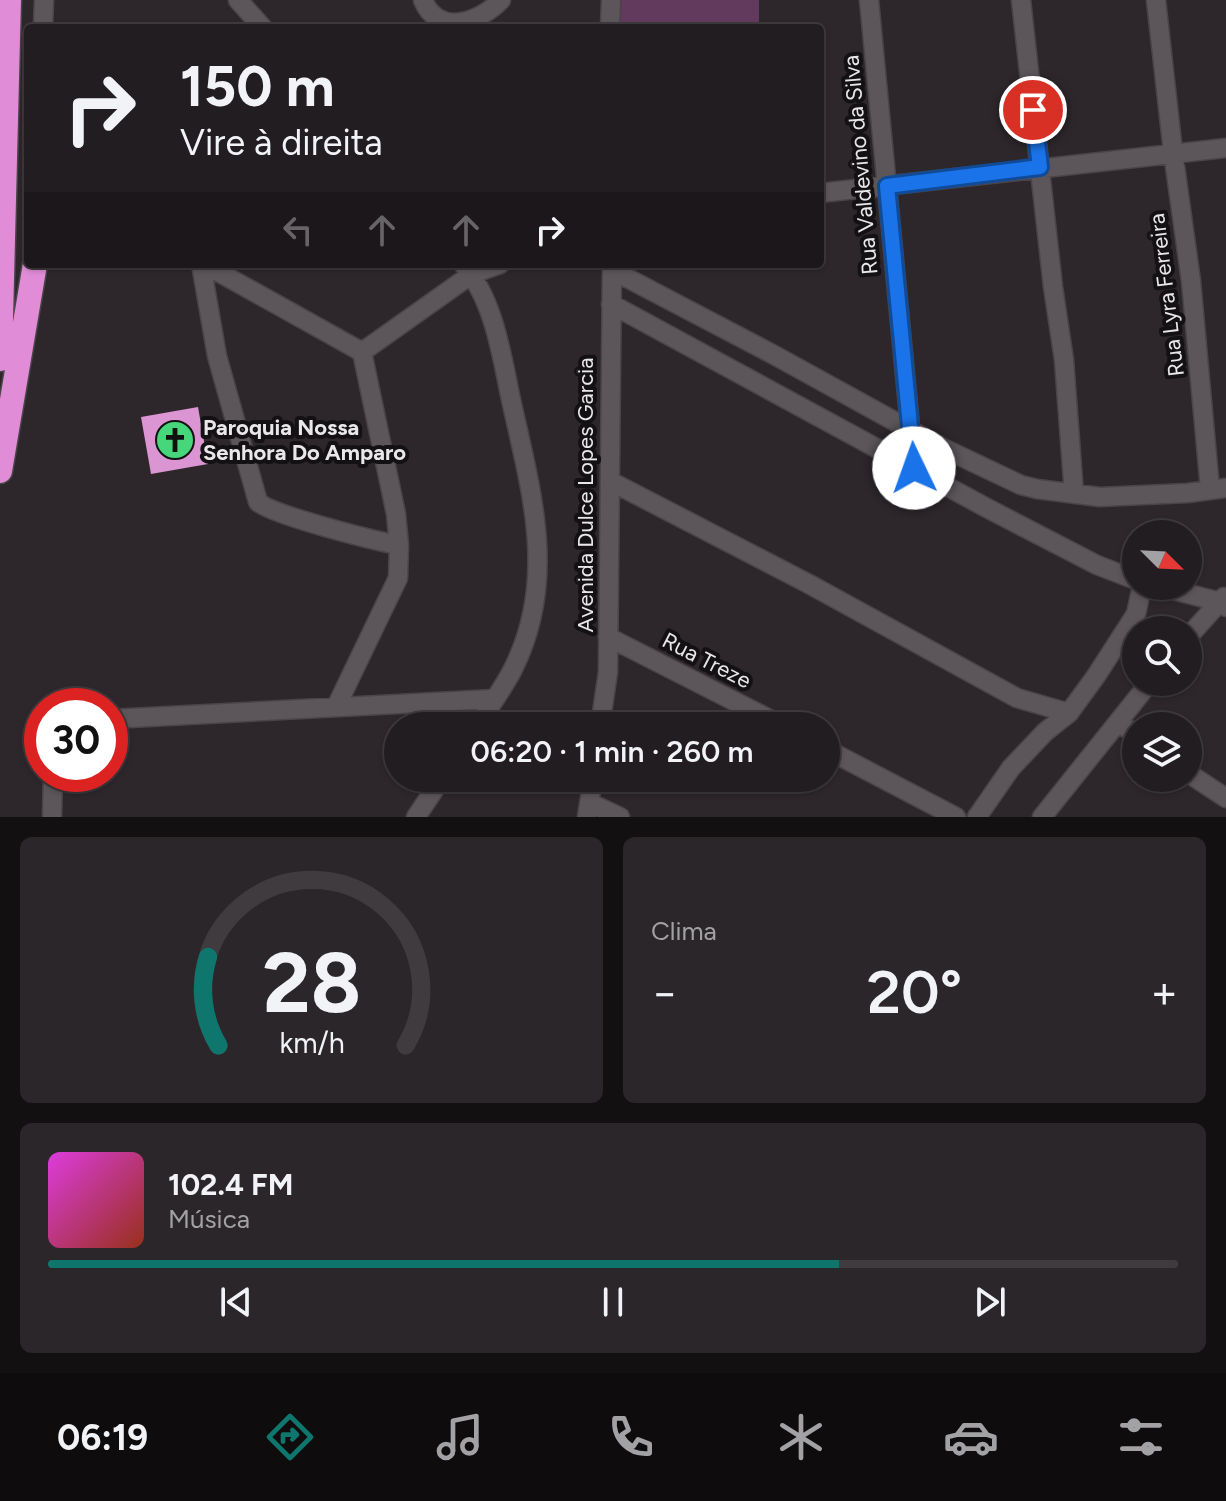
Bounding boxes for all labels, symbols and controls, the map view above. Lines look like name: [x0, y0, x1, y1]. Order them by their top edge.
text: 150 m: [180, 53, 335, 120]
street label: Rua Valdevino da Silva: [837, 54, 884, 276]
icon: right: [48, 56, 152, 160]
pin: [999, 76, 1067, 144]
icon: arrive: [1011, 88, 1055, 132]
text: Vire à direita: [180, 121, 383, 164]
icon: left: [276, 208, 320, 252]
icon: ahead: [360, 208, 404, 252]
icon: ahead: [444, 208, 488, 252]
icon: right: [528, 208, 572, 252]
street label: Rua Lyra Ferreira: [1143, 212, 1190, 378]
street label: Avenida Dulce Lopes Garcia: [572, 358, 599, 632]
place label: Paroquia Nossa Senhora Do Amparo: [203, 414, 406, 466]
church icon: Paroquia Nossa Senhora Do Amparo: [154, 419, 196, 461]
position arrow: [872, 426, 956, 510]
north arrow: [1122, 520, 1202, 600]
map controls: [1122, 520, 1202, 792]
button: search: [1122, 616, 1202, 696]
street label: Rua Treze: [658, 627, 756, 694]
speed limit sign: 30: [24, 688, 128, 792]
button: layers: [1122, 712, 1202, 792]
text: 06:20 · 1 min · 260 m: [471, 733, 753, 770]
text: Clima: [651, 915, 717, 947]
text: 28: [262, 933, 361, 1033]
text: 20°: [867, 956, 962, 1028]
text: −: [651, 966, 678, 1019]
text: +: [1151, 966, 1178, 1019]
text: km/h: [279, 1026, 344, 1060]
text: 102.4 FM: [168, 1166, 293, 1203]
text: Música: [168, 1203, 250, 1235]
icon: previous: [214, 1280, 258, 1324]
icon: pause: [591, 1280, 635, 1324]
icon: next: [968, 1280, 1012, 1324]
icon: directions: [262, 1409, 318, 1465]
icon: music: [432, 1409, 488, 1465]
icon: phone: [603, 1409, 659, 1465]
icon: climate: [773, 1409, 829, 1465]
icon: car: [943, 1409, 999, 1465]
icon: filters: [1113, 1409, 1169, 1465]
text: 06:19: [57, 1416, 148, 1459]

